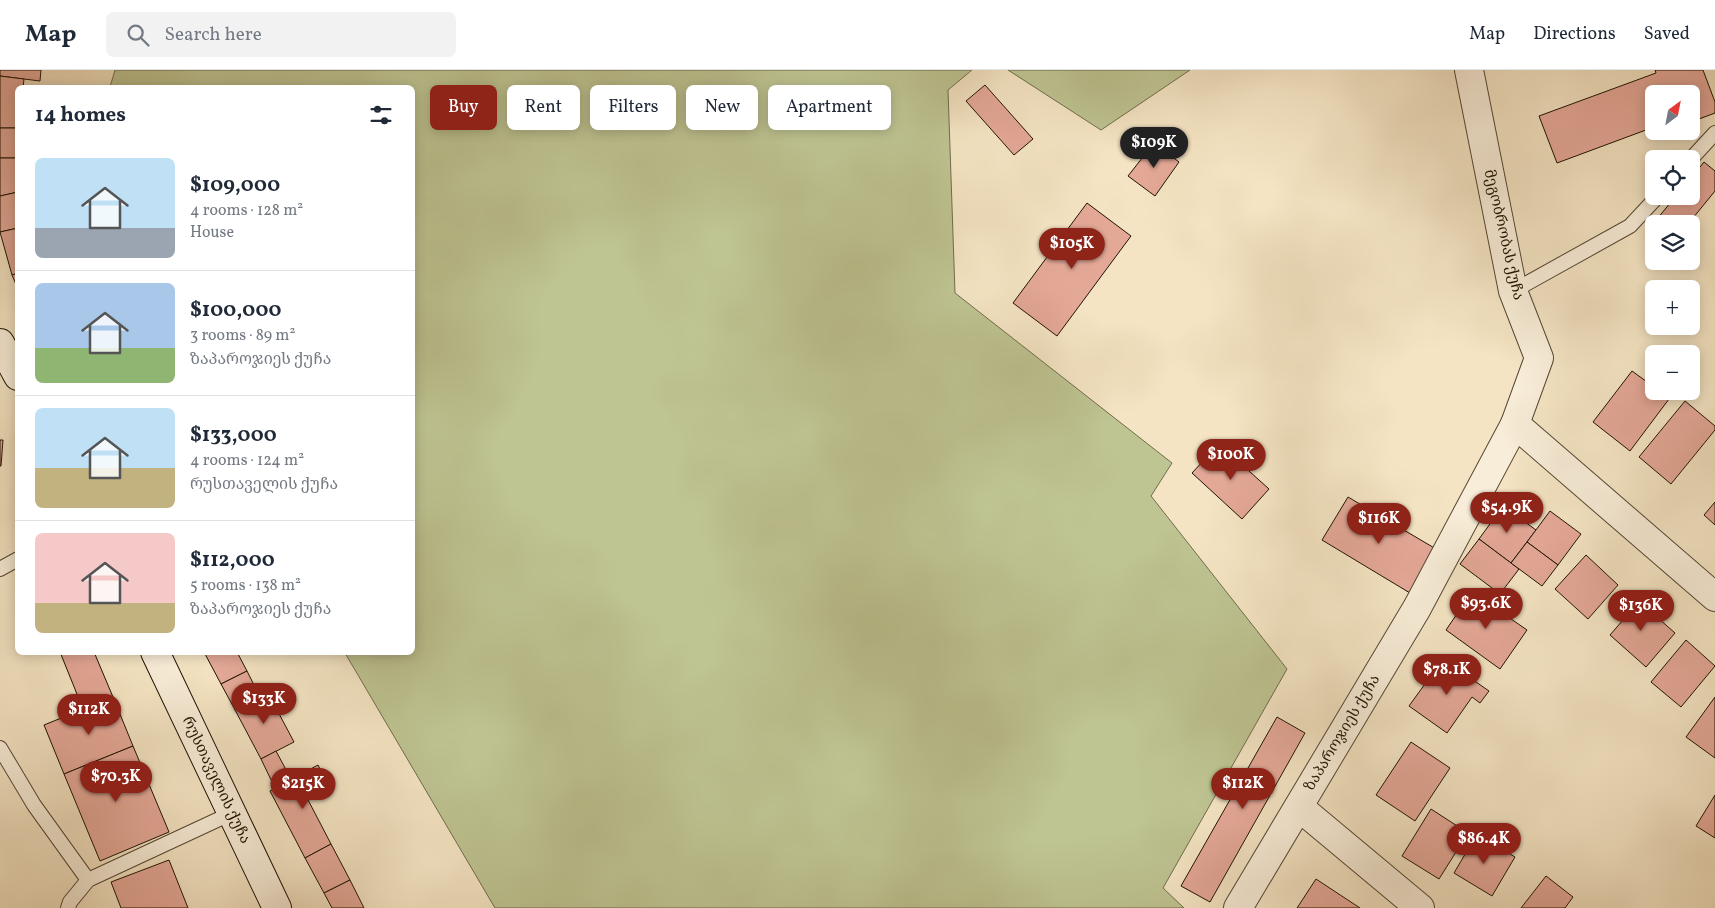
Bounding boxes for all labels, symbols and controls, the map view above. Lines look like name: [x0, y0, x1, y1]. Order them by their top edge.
search box: [106, 12, 456, 57]
text: Map: [25, 18, 76, 52]
icon: search: [124, 21, 152, 49]
text: Search here: [164, 22, 262, 48]
text: Map: [1469, 22, 1505, 47]
text: Directions: [1533, 22, 1616, 47]
text: Saved: [1644, 22, 1690, 47]
chip: Buy: [430, 85, 497, 130]
chip: Rent: [507, 85, 580, 130]
chip: Filters: [590, 85, 676, 130]
chip: New: [686, 85, 758, 130]
chip: Apartment: [768, 85, 891, 130]
north arrow: [1645, 85, 1700, 140]
map controls: [1645, 85, 1700, 400]
text: 14 homes: [35, 101, 126, 130]
icon: filters: [367, 101, 395, 129]
pin: $109K: [1119, 126, 1189, 169]
text: $109K: [1131, 132, 1177, 154]
button: locate: [1645, 150, 1700, 205]
street label: მეგობრობას ქუჩა: [1478, 167, 1528, 303]
text: $109,000: [190, 171, 280, 200]
icon: home: [75, 178, 135, 238]
text: 4 rooms · 128 m²: [190, 200, 303, 222]
button: layers: [1645, 215, 1700, 270]
text: House: [190, 222, 234, 244]
pin: $105K: [1037, 228, 1107, 270]
text: $105K: [1050, 233, 1094, 255]
button: +: [1645, 280, 1700, 335]
text: $100,000: [190, 296, 282, 325]
icon: home: [75, 303, 135, 363]
text: 3 rooms · 89 m²: [190, 325, 295, 347]
button: −: [1645, 345, 1700, 400]
text: ზაპაროჯიეს ქუჩა: [190, 349, 331, 371]
text: $133,000: [190, 421, 277, 450]
icon: home: [75, 428, 135, 488]
pin: $100K: [1196, 438, 1266, 481]
text: $100K: [1208, 444, 1254, 466]
text: 4 rooms · 124 m²: [190, 450, 304, 472]
text: რუსთაველის ქუჩა: [190, 474, 338, 496]
pin: $54.9K: [1466, 492, 1548, 534]
text: $54.9K: [1481, 497, 1533, 519]
pin: $116K: [1344, 502, 1414, 545]
text: $116K: [1358, 508, 1400, 530]
text: $112,000: [190, 546, 275, 575]
icon: home: [75, 553, 135, 613]
text: 5 rooms · 138 m²: [190, 575, 301, 597]
pin: $93.6K: [1445, 588, 1527, 630]
pin: $136K: [1606, 590, 1676, 632]
text: $93.6K: [1461, 593, 1511, 615]
text: $136K: [1619, 595, 1663, 617]
text: ზაპაროჯიეს ქუჩა: [190, 599, 331, 621]
pin: $78.1K: [1406, 654, 1488, 696]
text: $78.1K: [1423, 659, 1471, 681]
street label: ზაპაროჯიეს ქუჩა: [1300, 671, 1385, 795]
pin: $133K: [229, 682, 299, 725]
text: $133K: [242, 688, 286, 710]
pin: $112K: [54, 694, 124, 736]
text: $112K: [68, 699, 110, 721]
street label: რუსთაველის ქუჩა: [177, 713, 255, 847]
pin: $70.3K: [75, 760, 157, 803]
text: $70.3K: [91, 766, 141, 788]
pin: $215K: [268, 768, 338, 810]
pin: $112K: [1208, 768, 1278, 810]
text: $215K: [282, 773, 324, 795]
text: $112K: [1222, 773, 1264, 795]
pin: $86.4K: [1443, 822, 1525, 865]
text: $86.4K: [1458, 828, 1510, 850]

